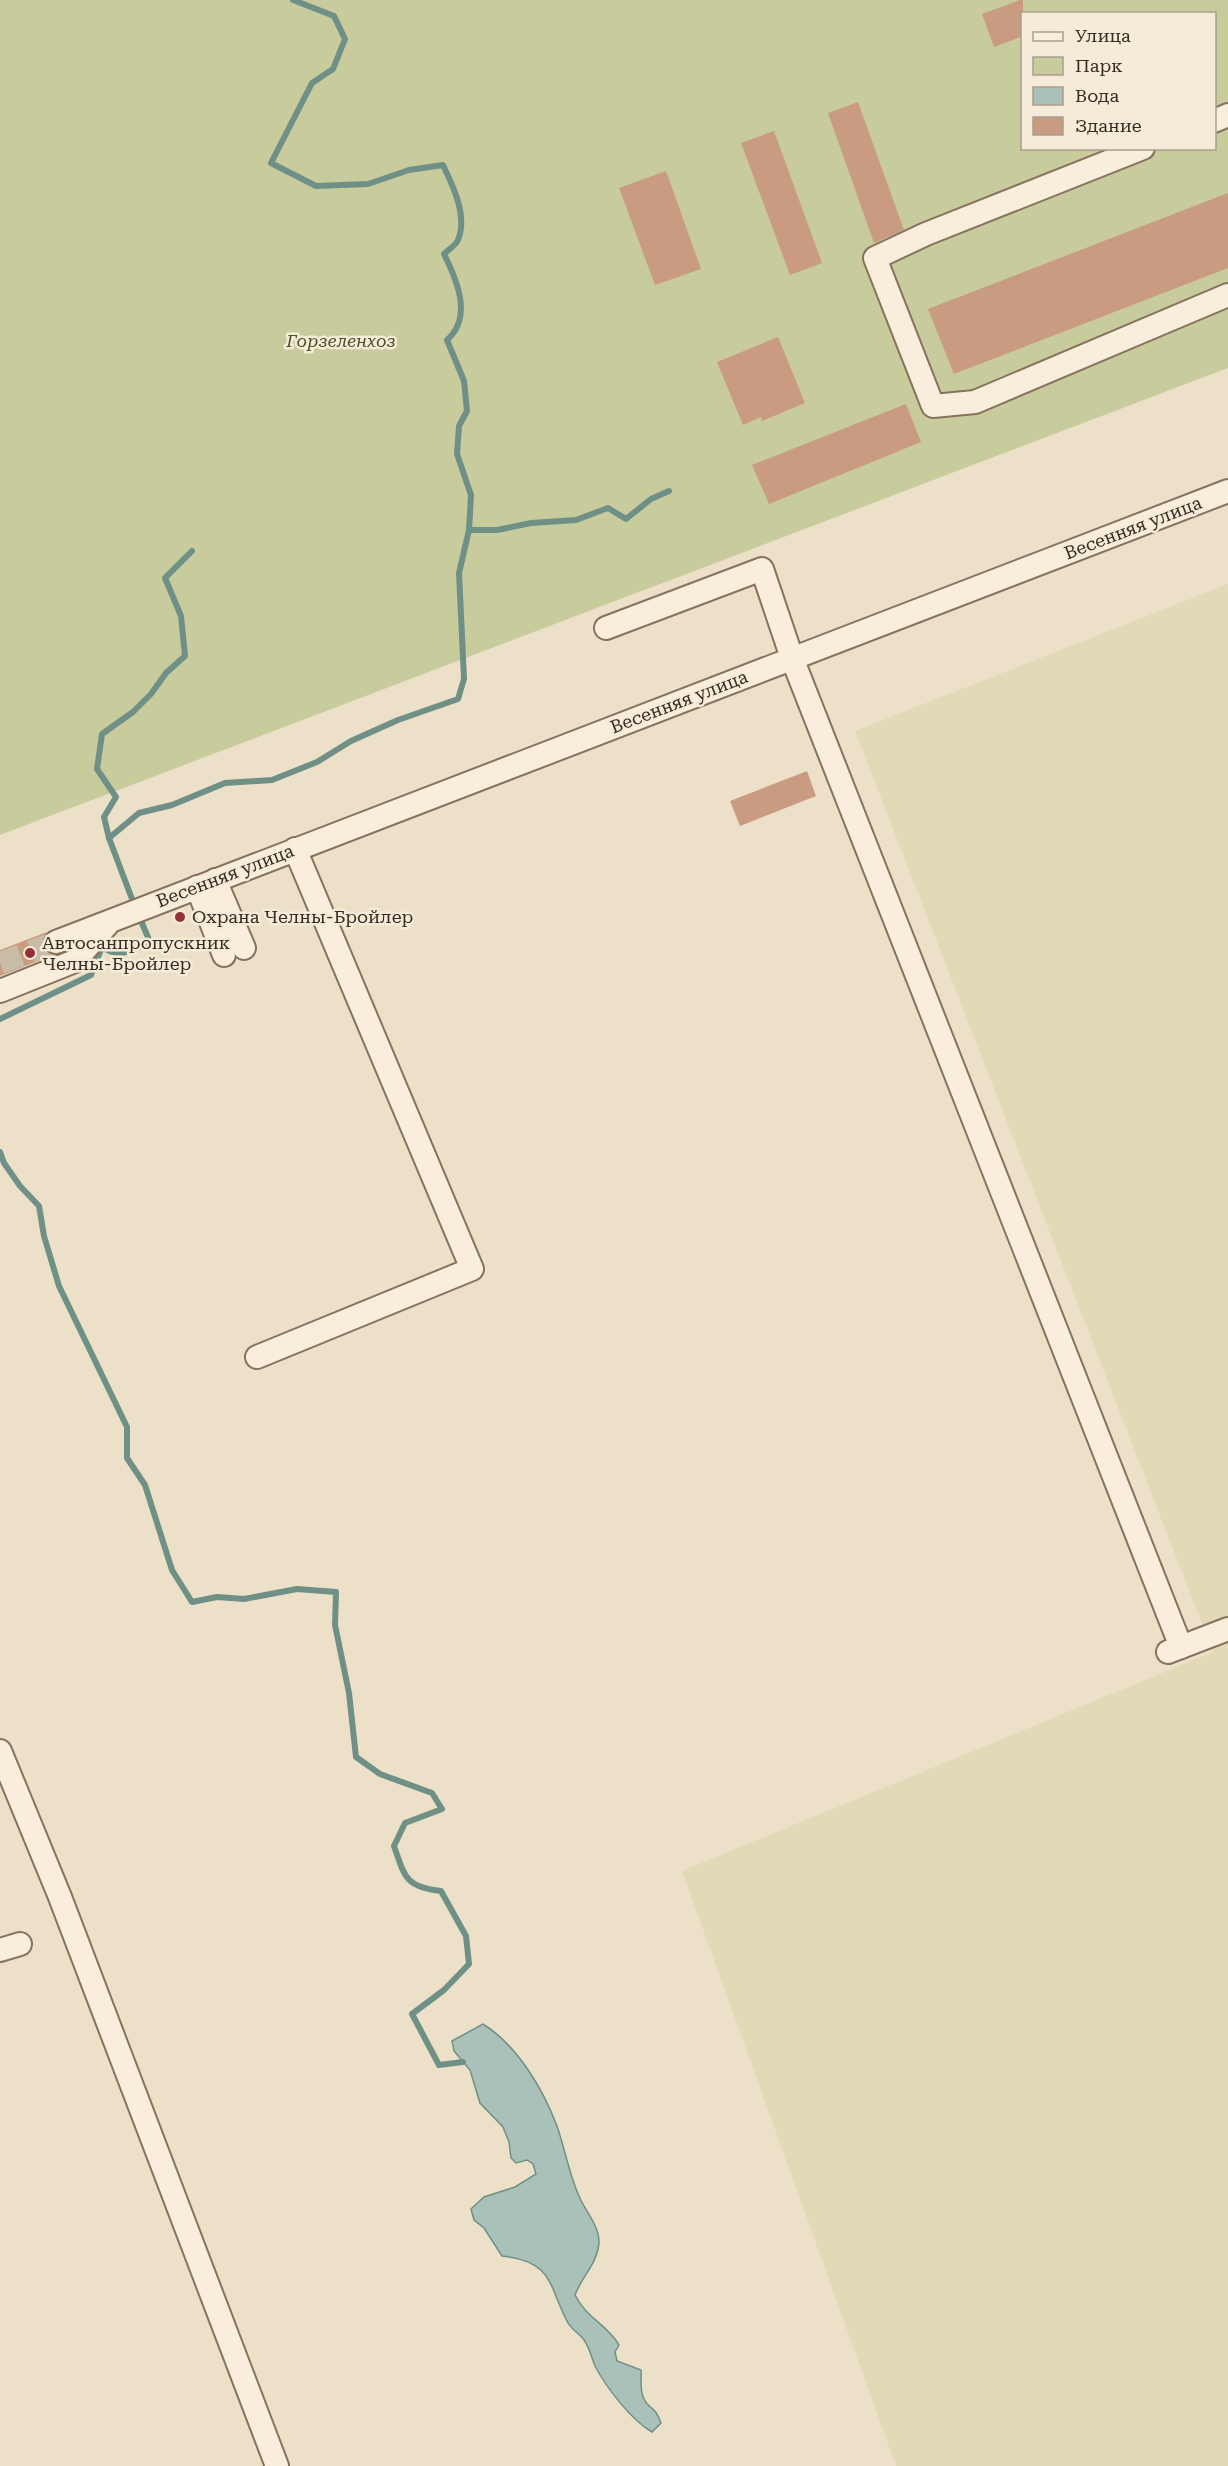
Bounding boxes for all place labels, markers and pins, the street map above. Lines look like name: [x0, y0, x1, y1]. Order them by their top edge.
place label: Охрана Челны-Бройлер: [192, 906, 413, 927]
marker: Охрана Челны-Бройлер: [173, 910, 187, 924]
place label: Автосанпропускник Челны-Бройлер: [42, 932, 230, 974]
marker: Автосанпропускник Челны-Бройлер: [23, 946, 37, 960]

